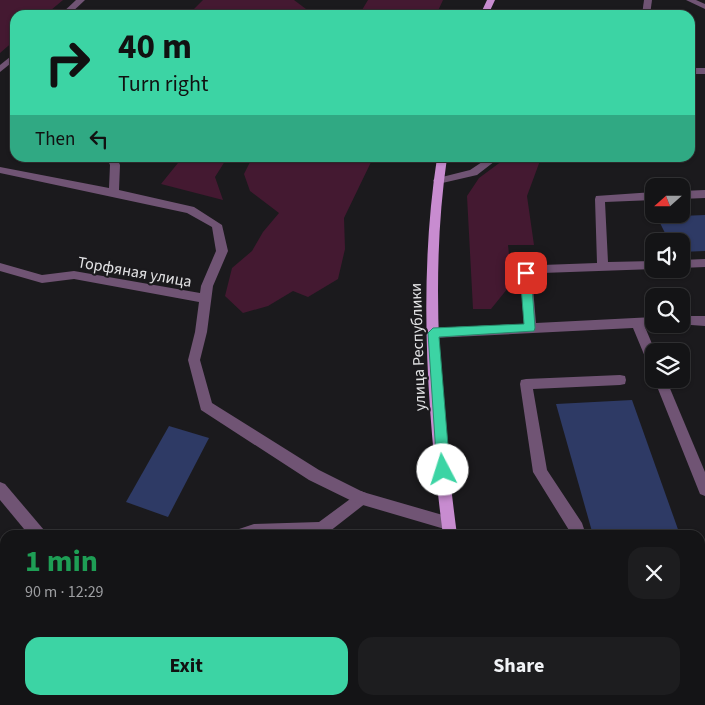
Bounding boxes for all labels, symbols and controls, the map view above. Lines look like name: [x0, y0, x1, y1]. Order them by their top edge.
text: 40 m: [118, 22, 192, 72]
icon: right: [35, 30, 100, 95]
text: Turn right: [118, 68, 208, 100]
icon: left: [85, 125, 113, 153]
text: Then: [35, 126, 75, 153]
north arrow: [645, 178, 690, 222]
map controls: [645, 178, 690, 388]
button: sound: [645, 233, 690, 278]
street label: Торфяная улица: [76, 251, 194, 293]
pin: [505, 252, 547, 294]
icon: arrive: [512, 259, 540, 287]
street label: улица Республики: [405, 282, 431, 412]
button: search: [645, 288, 690, 333]
button: layers: [645, 343, 690, 388]
position arrow: [416, 443, 468, 495]
text: 1 min: [25, 540, 98, 583]
button: close: [628, 547, 680, 599]
text: 90 m · 12:29: [25, 581, 104, 603]
button: Exit: [25, 637, 348, 695]
button: Share: [358, 637, 680, 695]

